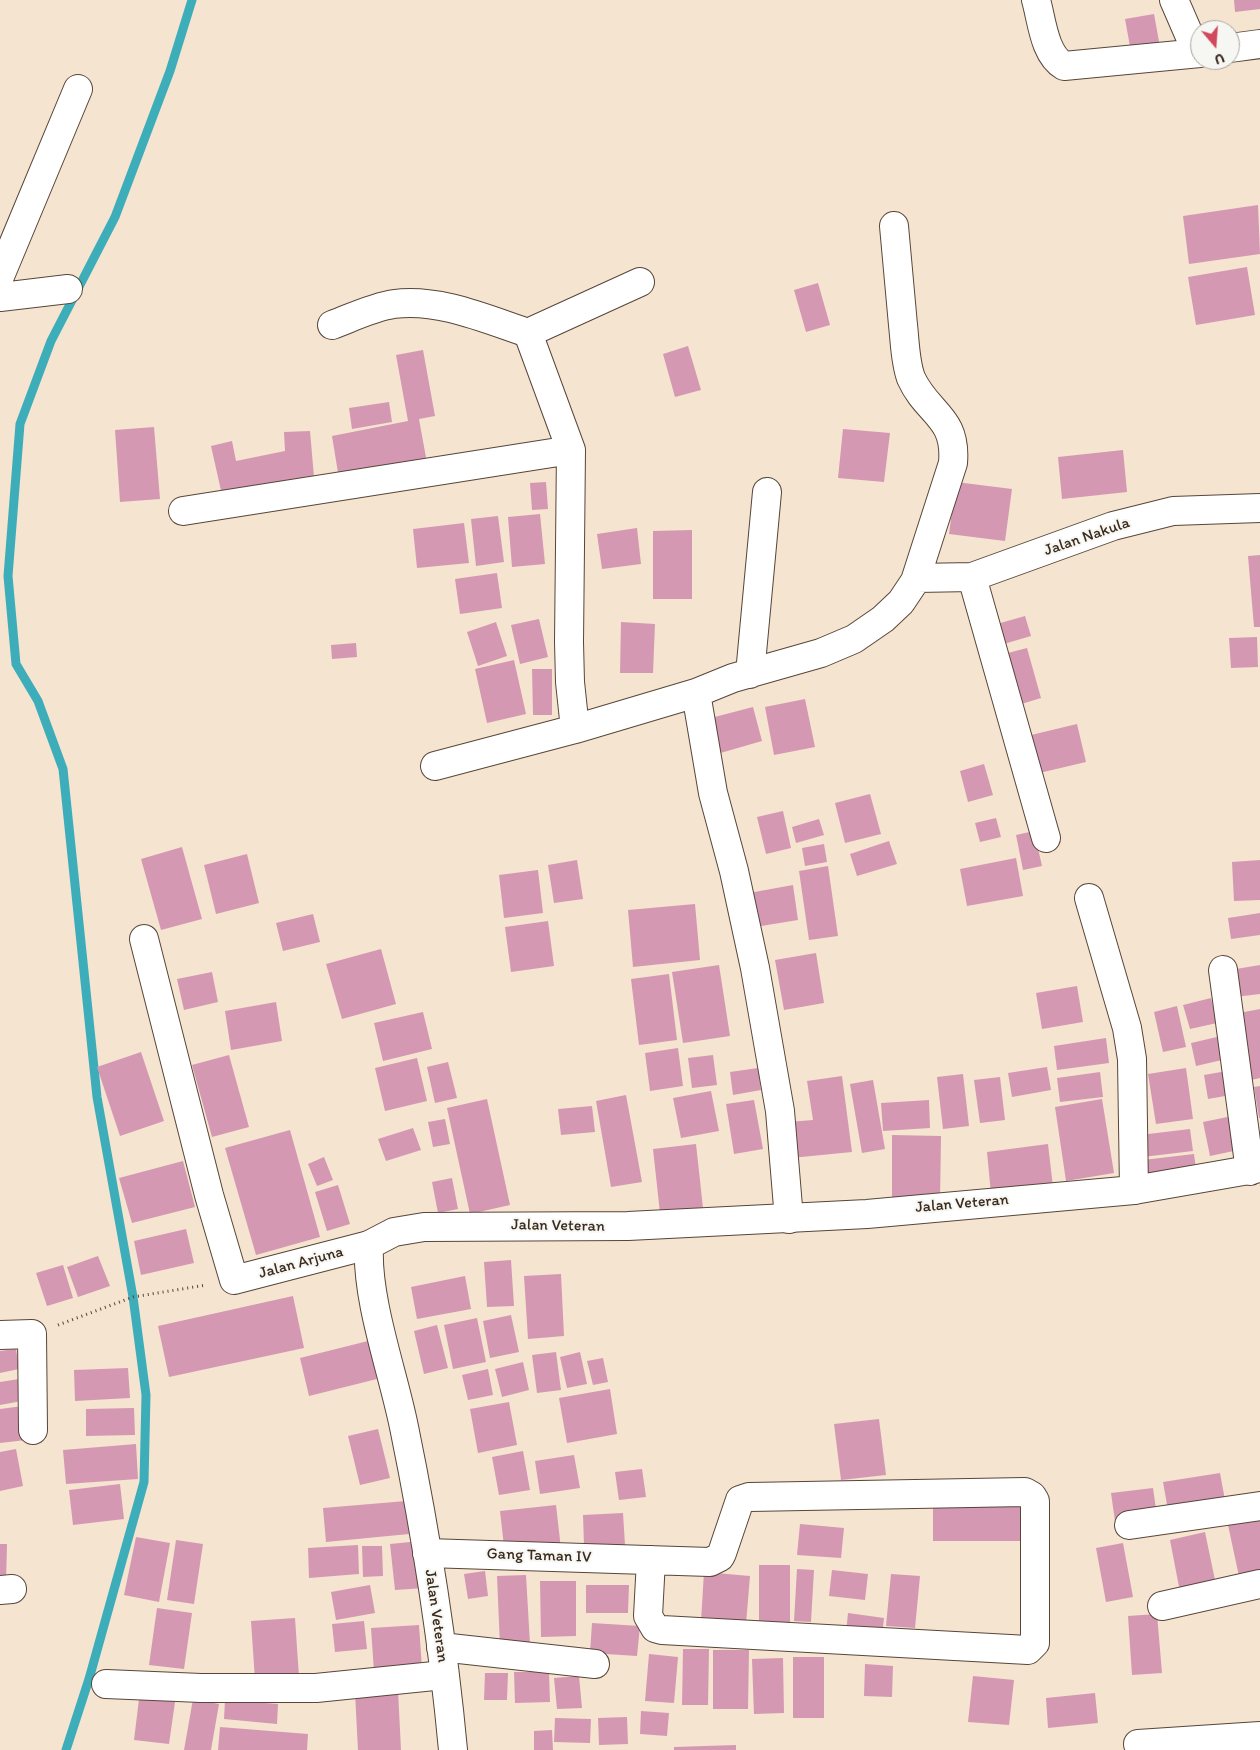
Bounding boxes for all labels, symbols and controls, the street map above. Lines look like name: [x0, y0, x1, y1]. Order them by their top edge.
north arrow: [1190, 20, 1240, 70]
text: U: [1212, 49, 1227, 68]
street label: Jalan Nakula: [1042, 513, 1132, 561]
street label: Jalan Veteran: [914, 1190, 1010, 1218]
street label: Jalan Veteran: [511, 1216, 605, 1236]
street label: Jalan Arjuna: [257, 1243, 345, 1283]
street label: Gang Taman IV: [486, 1545, 592, 1567]
street label: Jalan Veteran: [420, 1568, 452, 1664]

